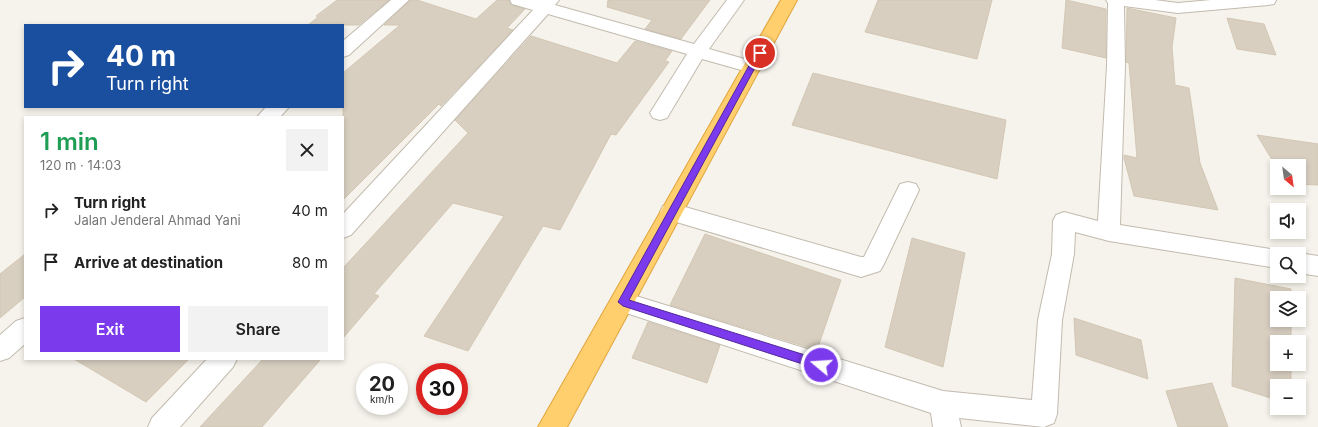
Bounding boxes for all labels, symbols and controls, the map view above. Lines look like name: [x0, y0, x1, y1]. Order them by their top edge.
pin: [743, 36, 777, 70]
text: 40 m: [106, 39, 176, 73]
icon: right: [40, 40, 92, 92]
icon: arrive: [749, 42, 771, 64]
text: Turn right: [106, 73, 189, 94]
text: 1 min: [40, 127, 99, 156]
button: close: [286, 129, 328, 171]
text: 120 m · 14:03: [40, 157, 121, 173]
north arrow: [1270, 159, 1306, 195]
map controls: [1270, 159, 1306, 415]
text: Turn right: [74, 193, 146, 212]
icon: right: [40, 199, 62, 221]
text: 40 m: [291, 201, 328, 220]
button: sound: [1270, 203, 1306, 239]
text: Jalan Jenderal Ahmad Yani: [74, 212, 241, 228]
button: search: [1270, 247, 1306, 283]
icon: arrive: [40, 251, 62, 273]
text: Arrive at destination: [74, 253, 223, 272]
text: 80 m: [292, 253, 328, 272]
button: layers: [1270, 291, 1306, 327]
button: Exit: [40, 306, 180, 352]
button: Share: [188, 306, 328, 352]
button: +: [1270, 335, 1306, 371]
position arrow: [800, 344, 842, 386]
speed limit sign: 30: [416, 363, 468, 415]
text: 20: [369, 372, 395, 396]
button: −: [1270, 379, 1306, 415]
text: km/h: [370, 393, 394, 405]

